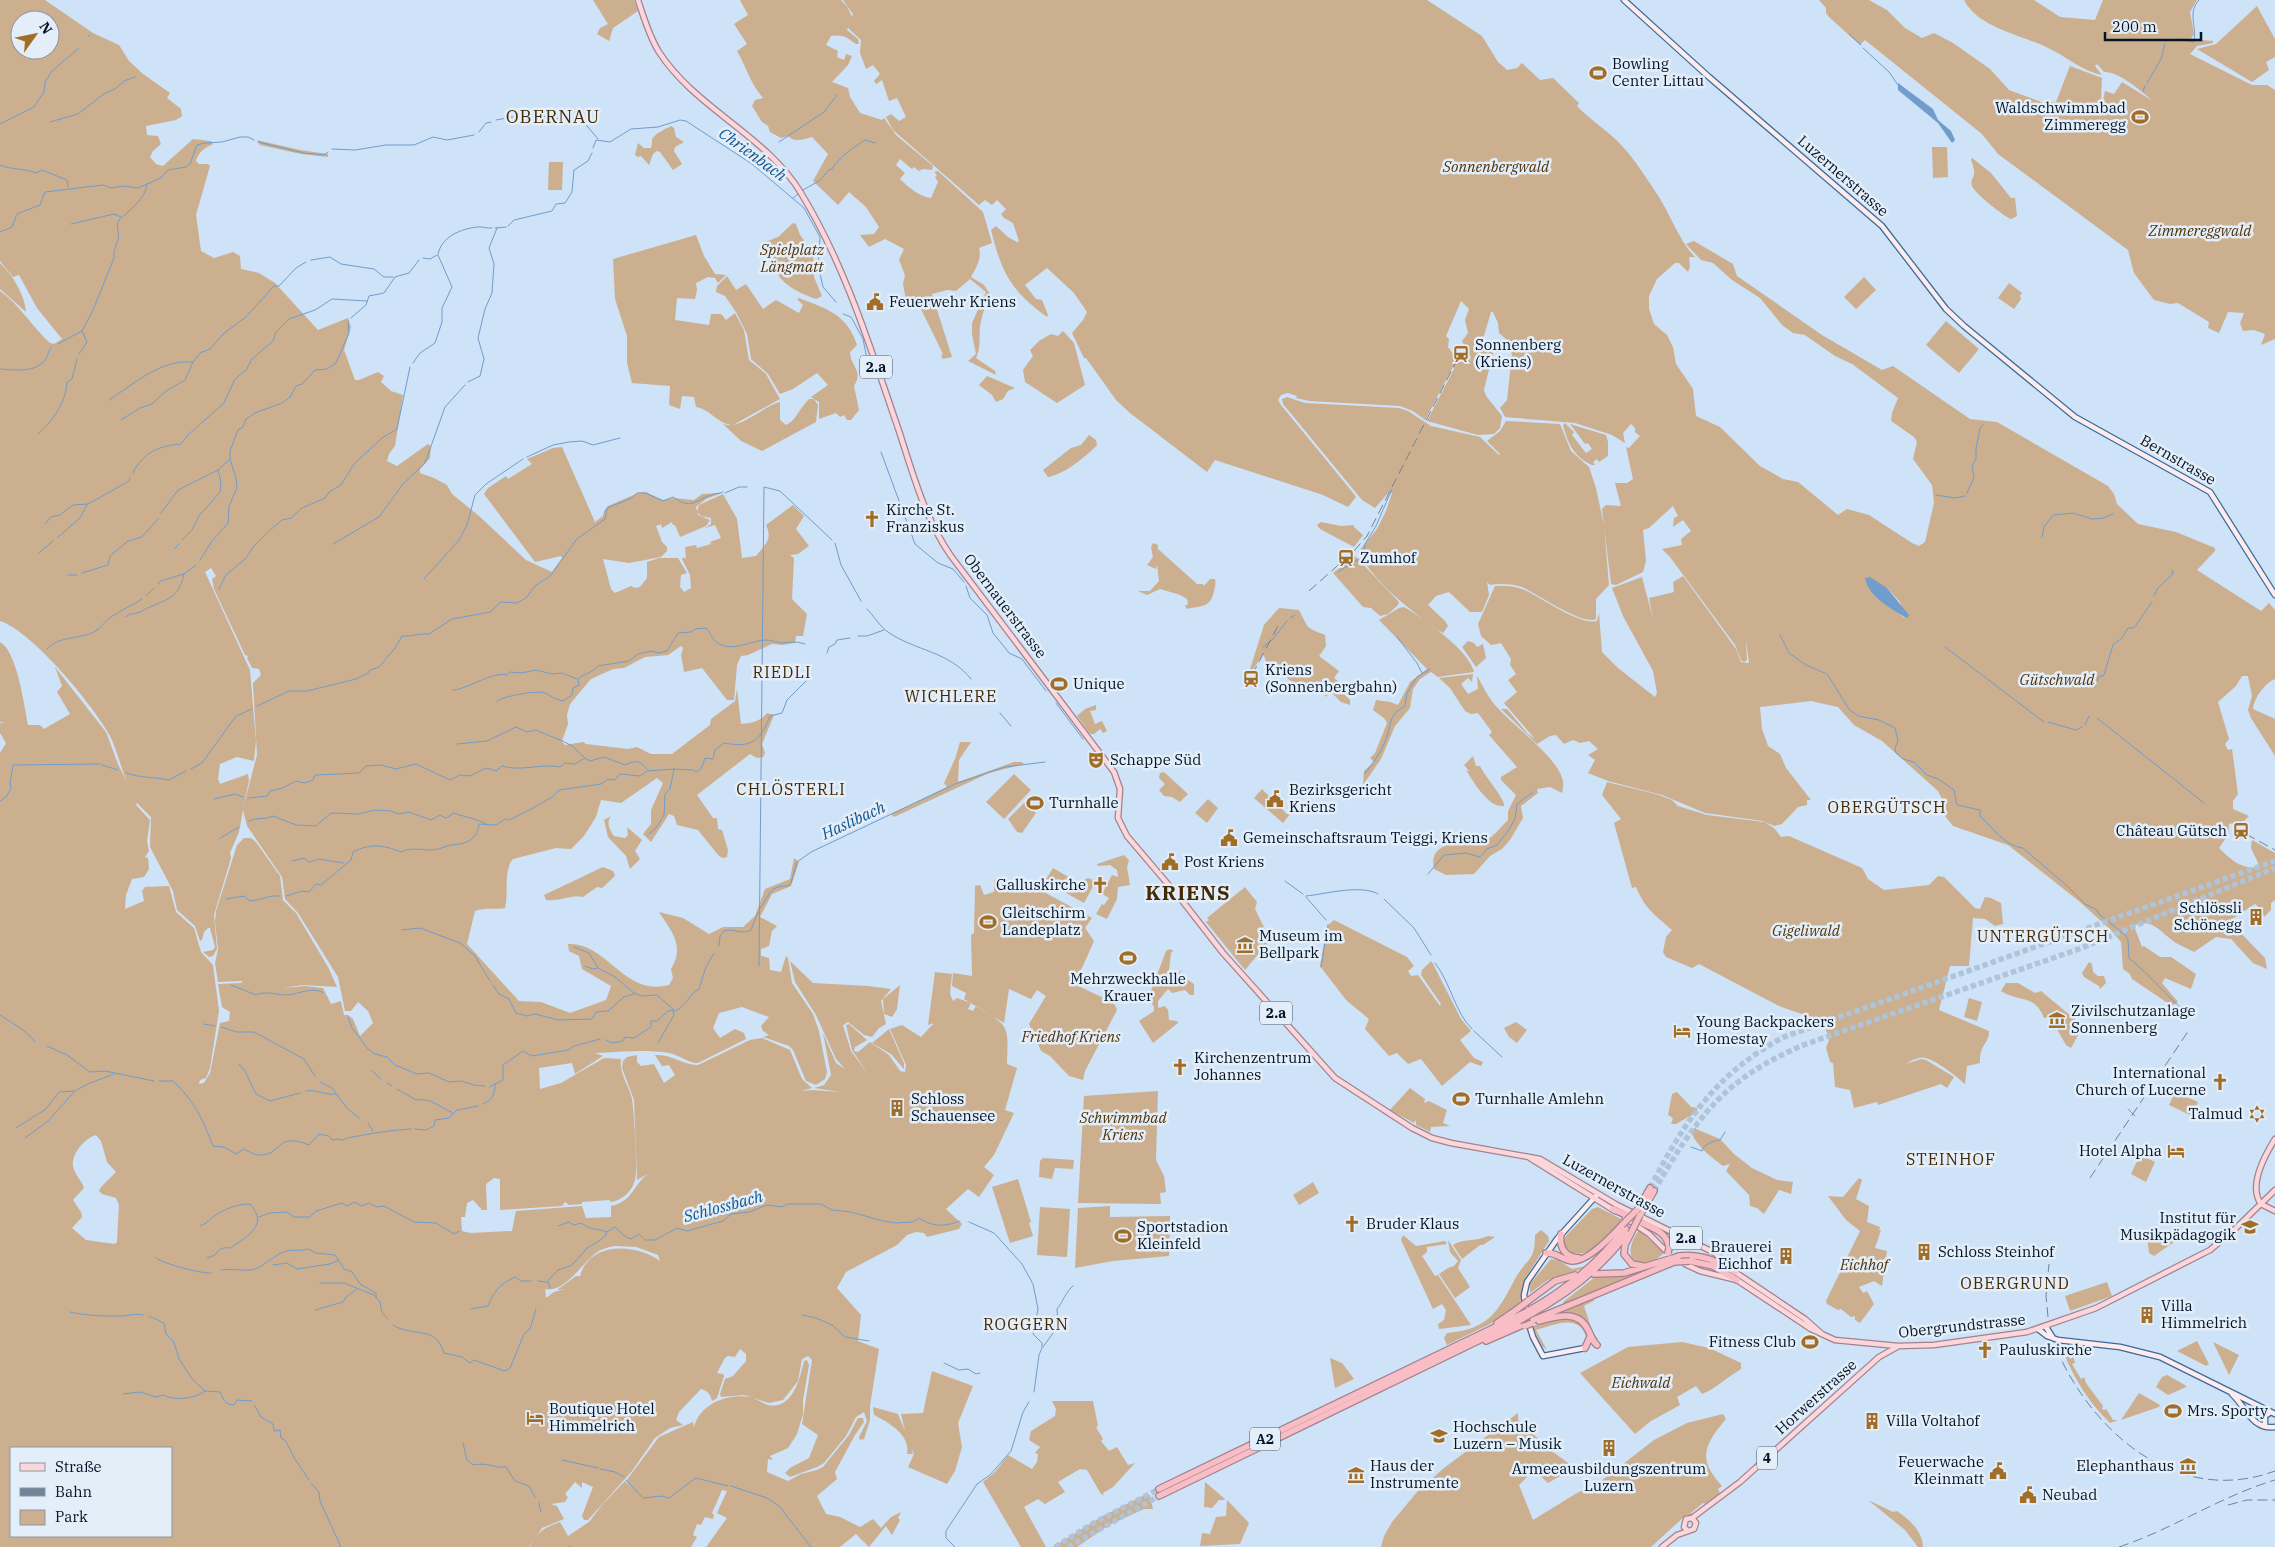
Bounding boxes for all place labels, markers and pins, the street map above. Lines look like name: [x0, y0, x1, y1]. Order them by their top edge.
place label: Bowling Center Littau: [1612, 54, 1704, 90]
sports icon: Bowling Center Littau: [1588, 63, 1608, 83]
place label: Waldschwimmbad Zimmeregg: [1995, 98, 2126, 134]
sports icon: Waldschwimmbad Zimmeregg: [2130, 107, 2150, 127]
public building icon: Feuerwehr Kriens: [865, 292, 885, 312]
place label: Feuerwehr Kriens: [889, 292, 1016, 311]
place label: Sonnenberg (Kriens): [1475, 335, 1561, 371]
station icon: Sonnenberg (Kriens): [1451, 344, 1471, 364]
place label: Kirche St. Franziskus: [886, 500, 964, 536]
church icon: Kirche St. Franziskus: [862, 509, 882, 529]
station icon: Zumhof: [1336, 548, 1356, 568]
place label: Zumhof: [1360, 548, 1417, 567]
place label: Kriens (Sonnenbergbahn): [1265, 660, 1397, 696]
station icon: Kriens (Sonnenbergbahn): [1241, 669, 1261, 689]
sports icon: Unique: [1049, 674, 1069, 694]
place label: Unique: [1073, 674, 1125, 693]
theatre icon: Schappe Süd: [1086, 750, 1106, 770]
place label: Schappe Süd: [1110, 750, 1201, 769]
place label: Bezirksgericht Kriens: [1289, 780, 1392, 816]
public building icon: Bezirksgericht Kriens: [1265, 789, 1285, 809]
sports icon: Turnhalle: [1025, 793, 1045, 813]
place label: Turnhalle: [1049, 793, 1119, 812]
place label: Château Gütsch: [2116, 821, 2227, 840]
station icon: Château Gütsch: [2231, 821, 2251, 841]
public building icon: Gemeinschaftsraum Teiggi, Kriens: [1219, 828, 1239, 848]
place label: Gemeinschaftsraum Teiggi, Kriens: [1243, 828, 1488, 847]
public building icon: Post Kriens: [1160, 852, 1180, 872]
place label: Post Kriens: [1184, 852, 1264, 871]
place label: Galluskirche: [996, 875, 1086, 894]
church icon: Galluskirche: [1090, 875, 1110, 895]
place label: Schlössli Schönegg: [2174, 898, 2242, 934]
place label: Gleitschirm Landeplatz: [1002, 903, 1085, 939]
building icon: Schlössli Schönegg: [2246, 907, 2266, 927]
sports icon: Gleitschirm Landeplatz: [978, 912, 998, 932]
place label: Museum im Bellpark: [1259, 926, 1343, 962]
museum icon: Museum im Bellpark: [1235, 935, 1255, 955]
sports icon: Mehrzweckhalle Krauer: [1118, 948, 1138, 968]
place label: Mehrzweckhalle Krauer: [1070, 969, 1186, 1005]
place label: Zivilschutzanlage Sonnenberg: [2071, 1001, 2196, 1037]
museum icon: Zivilschutzanlage Sonnenberg: [2047, 1010, 2067, 1030]
place label: Young Backpackers Homestay: [1696, 1012, 1834, 1048]
hotel icon: Young Backpackers Homestay: [1672, 1021, 1692, 1041]
place label: Kirchenzentrum Johannes: [1194, 1048, 1312, 1084]
church icon: Kirchenzentrum Johannes: [1170, 1057, 1190, 1077]
place label: International Church of Lucerne: [2075, 1063, 2206, 1099]
church icon: International Church of Lucerne: [2210, 1072, 2230, 1092]
place label: Schloss Schauensee: [911, 1089, 995, 1125]
sports icon: Turnhalle Amlehn: [1451, 1089, 1471, 1109]
place label: Turnhalle Amlehn: [1475, 1089, 1605, 1108]
building icon: Schloss Schauensee: [887, 1098, 907, 1118]
place label: Talmud: [2188, 1104, 2243, 1123]
synagogue icon: Talmud: [2247, 1104, 2267, 1124]
place label: Hotel Alpha: [2079, 1141, 2162, 1160]
hotel icon: Hotel Alpha: [2166, 1141, 2186, 1161]
place label: Institut für Musikpädagogik: [2120, 1208, 2236, 1244]
church icon: Bruder Klaus: [1342, 1214, 1362, 1234]
place label: Bruder Klaus: [1366, 1214, 1459, 1233]
place label: Sportstadion Kleinfeld: [1137, 1217, 1229, 1253]
school or university icon: Institut für Musikpädagogik: [2240, 1217, 2260, 1237]
sports icon: Sportstadion Kleinfeld: [1113, 1226, 1133, 1246]
place label: Brauerei Eichhof: [1710, 1237, 1773, 1273]
building icon: Schloss Steinhof: [1914, 1242, 1934, 1262]
place label: Schloss Steinhof: [1938, 1242, 2055, 1261]
building icon: Brauerei Eichhof: [1776, 1246, 1796, 1266]
place label: Villa Himmelrich: [2161, 1296, 2247, 1332]
building icon: Villa Himmelrich: [2137, 1305, 2157, 1325]
place label: Fitness Club: [1709, 1332, 1796, 1351]
sports icon: Fitness Club: [1800, 1332, 1820, 1352]
church icon: Pauluskirche: [1975, 1340, 1995, 1360]
place label: Pauluskirche: [1999, 1340, 2092, 1359]
place label: Boutique Hotel Himmelrich: [549, 1399, 655, 1435]
sports icon: Mrs. Sporty: [2163, 1401, 2183, 1421]
place label: Mrs. Sporty: [2187, 1401, 2268, 1420]
hotel icon: Boutique Hotel Himmelrich: [525, 1408, 545, 1428]
building icon: Villa Voltahof: [1862, 1411, 1882, 1431]
place label: Villa Voltahof: [1886, 1411, 1980, 1430]
place label: Hochschule Luzern – Musik: [1453, 1417, 1562, 1453]
school or university icon: Hochschule Luzern – Musik: [1429, 1426, 1449, 1446]
building icon: Armeeausbildungszentrum Luzern: [1599, 1438, 1619, 1458]
place label: Feuerwache Kleinmatt: [1898, 1452, 1984, 1488]
place label: Haus der Instrumente: [1370, 1456, 1459, 1492]
place label: Elephanthaus: [2076, 1456, 2174, 1475]
museum icon: Elephanthaus: [2178, 1456, 2198, 1476]
place label: Armeeausbildungszentrum Luzern: [1512, 1459, 1706, 1495]
public building icon: Feuerwache Kleinmatt: [1988, 1461, 2008, 1481]
museum icon: Haus der Instrumente: [1346, 1465, 1366, 1485]
public building icon: Neubad: [2018, 1485, 2038, 1505]
place label: Neubad: [2042, 1485, 2097, 1504]

